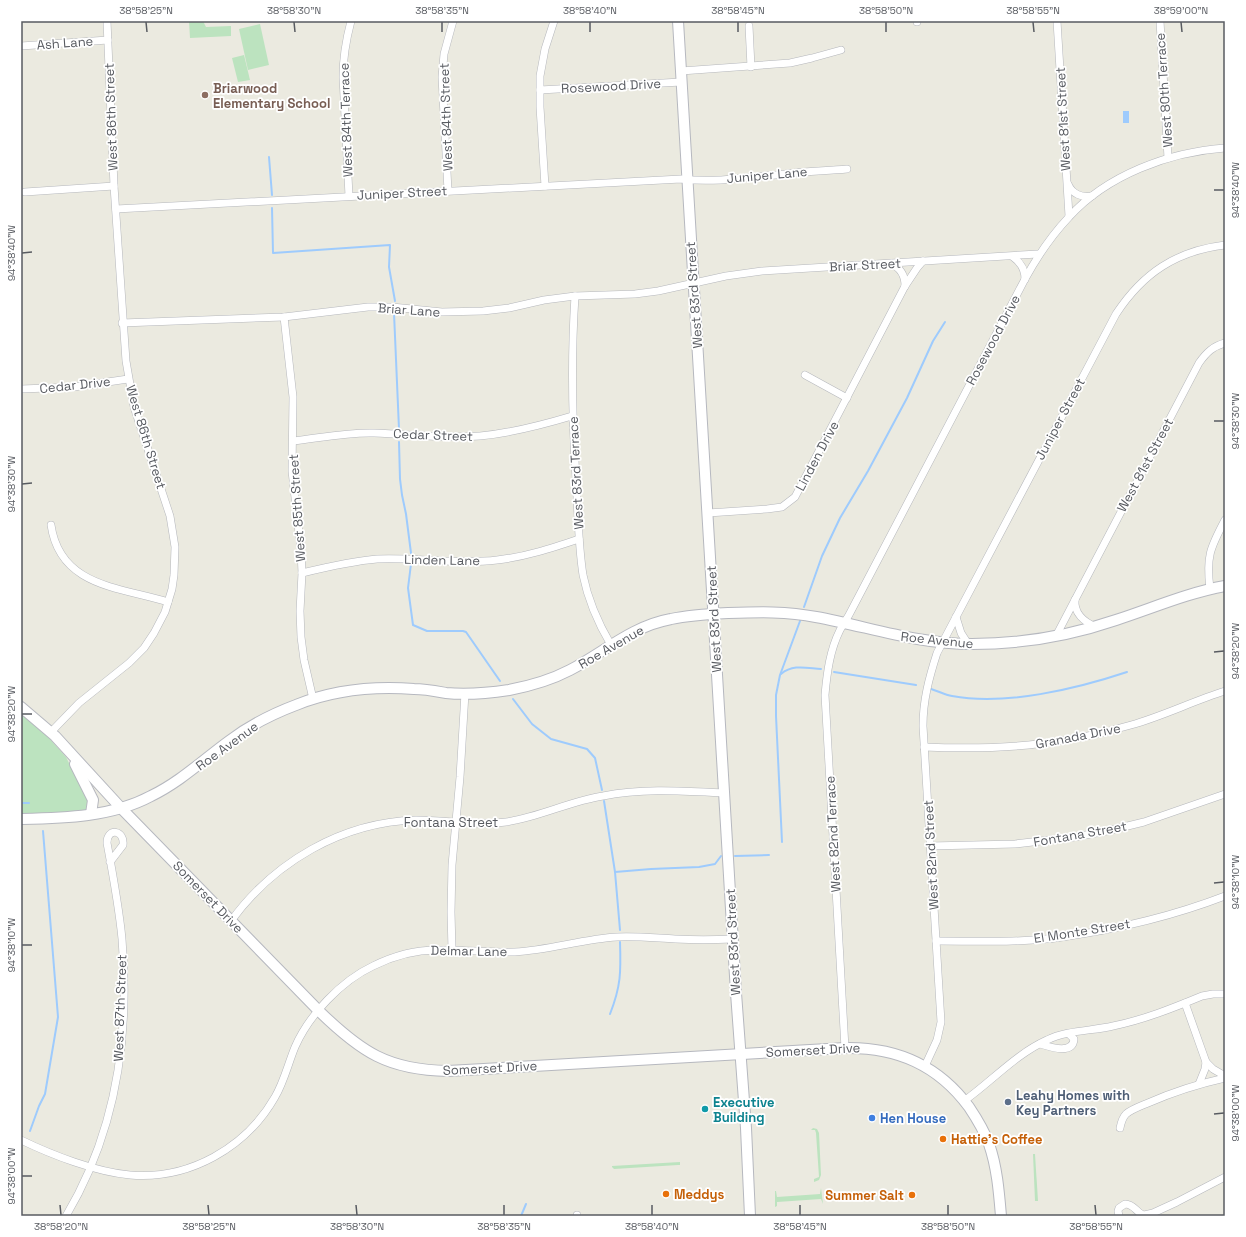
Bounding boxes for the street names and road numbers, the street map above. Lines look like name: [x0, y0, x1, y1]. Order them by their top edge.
street label: West 80th Terrace: [1152, 32, 1176, 148]
street label: Ash Lane: [36, 33, 94, 53]
street label: West 84th Terrace: [336, 62, 356, 178]
street label: West 86th Street: [101, 63, 121, 171]
street label: West 84th Street: [436, 63, 456, 171]
street label: West 81st Street: [1052, 67, 1074, 171]
street label: Rosewood Drive: [561, 75, 661, 97]
street label: Juniper Lane: [726, 163, 808, 187]
street label: Juniper Street: [356, 182, 448, 204]
street label: West 83rd Street: [682, 241, 706, 349]
street label: Briar Street: [829, 255, 901, 275]
street label: Rosewood Drive: [962, 292, 1024, 388]
street label: Briar Lane: [377, 299, 441, 321]
street label: Cedar Drive: [39, 373, 111, 397]
street label: Juniper Street: [1031, 375, 1089, 463]
street label: West 86th Street: [122, 383, 170, 491]
street label: West 81st Street: [1113, 415, 1177, 515]
street label: West 83rd Terrace: [565, 416, 587, 530]
street label: Linden Drive: [791, 418, 843, 494]
street label: Cedar Street: [393, 425, 473, 445]
street label: West 85th Street: [285, 454, 309, 562]
street label: Linden Lane: [404, 551, 480, 569]
street label: West 83rd Street: [703, 565, 725, 673]
street label: Roe Avenue: [575, 621, 647, 673]
street label: Roe Avenue: [900, 628, 974, 652]
street label: Roe Avenue: [192, 718, 262, 774]
street label: Granada Drive: [1034, 719, 1122, 753]
street label: West 82nd Terrace: [821, 775, 845, 893]
street label: West 82nd Street: [920, 799, 942, 911]
street label: Fontana Street: [404, 814, 498, 831]
street label: Fontana Street: [1032, 817, 1128, 851]
street label: Somerset Drive: [169, 857, 247, 937]
street label: West 83rd Street: [722, 888, 744, 996]
street label: El Monte Street: [1033, 915, 1131, 947]
street label: Delmar Lane: [431, 942, 507, 960]
street label: West 87th Street: [110, 954, 130, 1062]
street label: Somerset Drive: [765, 1039, 861, 1061]
street label: Somerset Drive: [442, 1057, 538, 1079]

